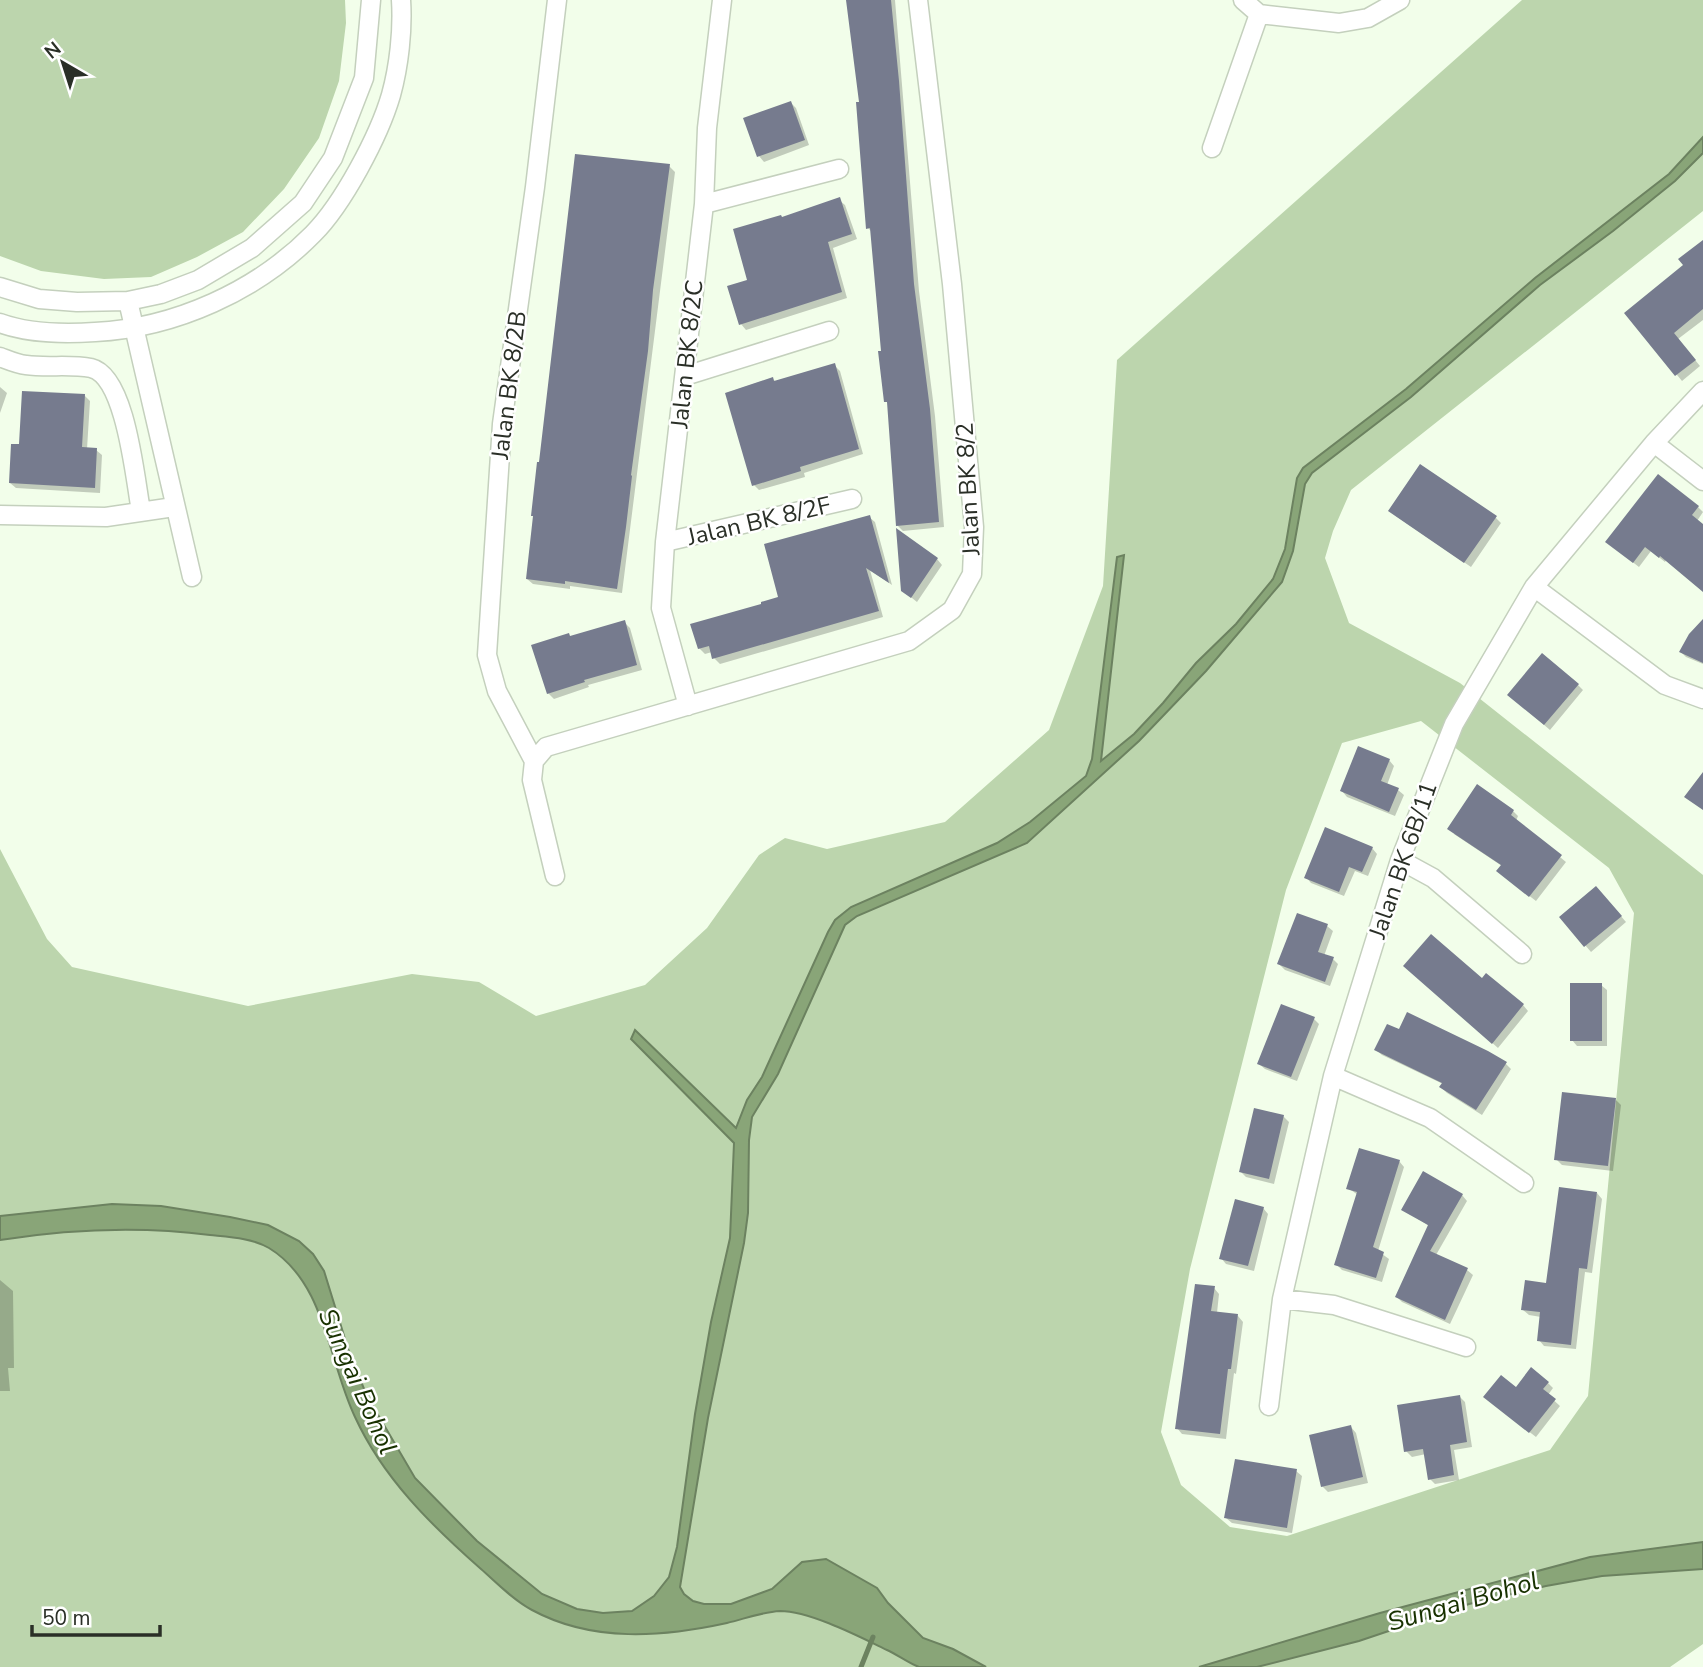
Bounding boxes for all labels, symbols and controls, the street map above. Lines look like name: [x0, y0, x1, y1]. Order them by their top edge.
north arrow: [28, 28, 98, 98]
text: N: [39, 36, 67, 65]
street label: Jalan BK 8/2C: [663, 278, 711, 431]
street label: Jalan BK 8/2B: [484, 309, 534, 462]
street label: Jalan BK 8/2: [949, 422, 988, 557]
street label: Jalan BK 8/2F: [683, 489, 834, 553]
street label: Jalan BK 6B/11: [1361, 777, 1445, 944]
water label: Sungai Bohol: [310, 1303, 405, 1460]
water label: Sungai Bohol: [1383, 1563, 1543, 1640]
scale bar: [32, 1594, 159, 1638]
text: 50 m: [42, 1604, 91, 1632]

